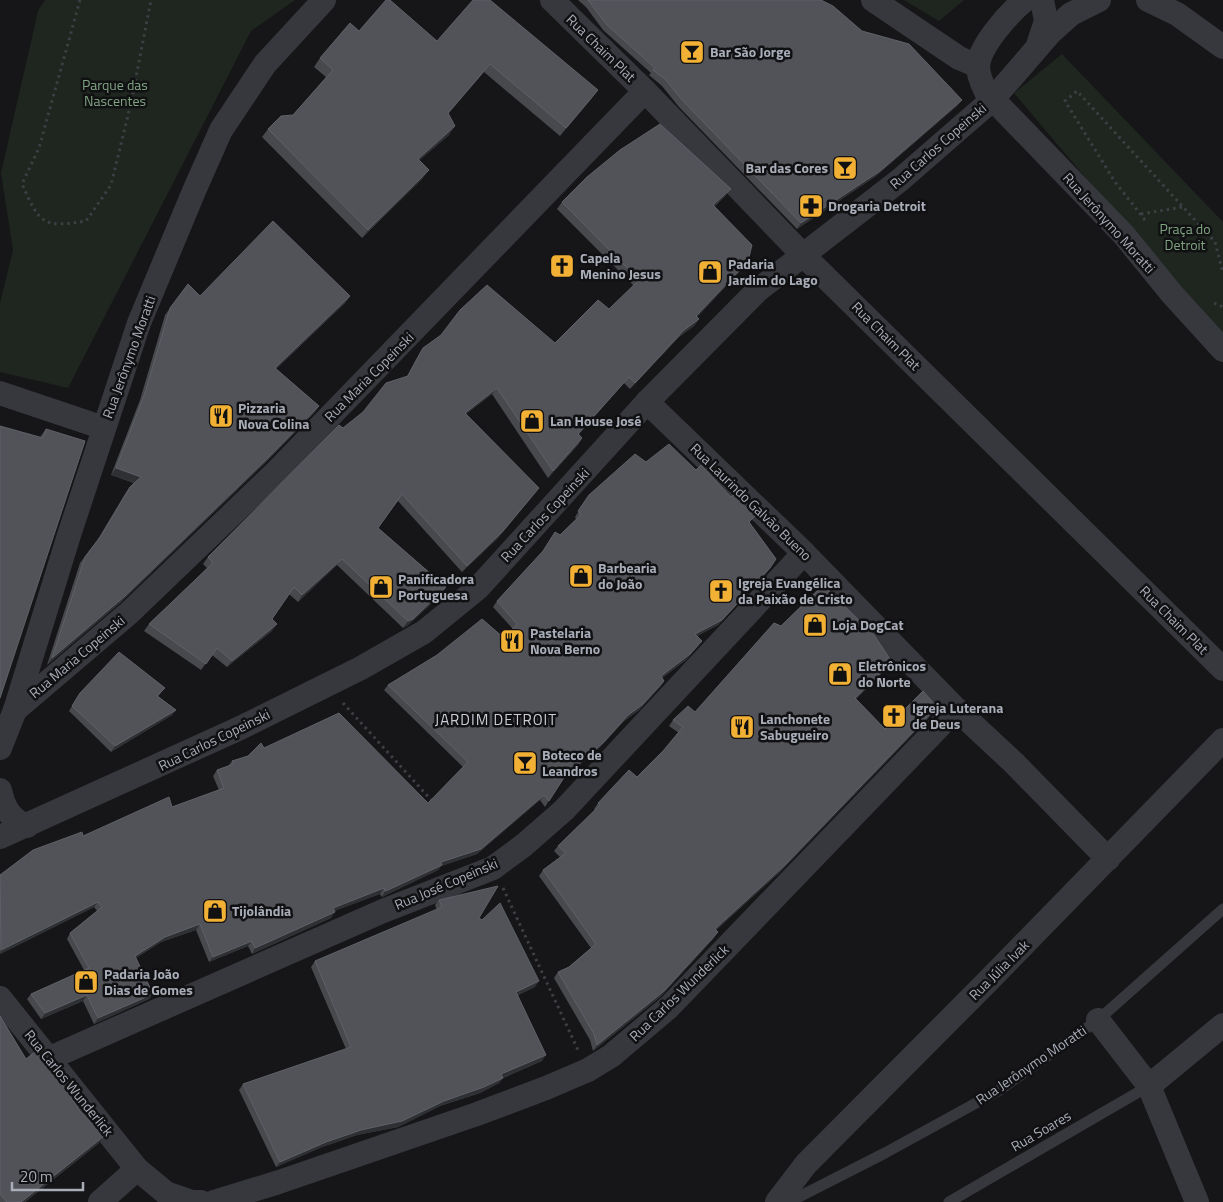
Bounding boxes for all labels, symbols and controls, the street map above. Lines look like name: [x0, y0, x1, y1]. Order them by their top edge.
street label: Rua Chaim Plat: [562, 9, 641, 86]
bar icon: Bar São Jorge: [679, 39, 705, 65]
place label: Bar São Jorge: [710, 41, 791, 62]
park label: Parque das Nascentes: [82, 74, 148, 111]
street label: Rua Carlos Copeinski: [885, 98, 991, 194]
bar icon: Bar das Cores: [832, 155, 858, 181]
place label: Bar das Cores: [746, 157, 828, 178]
street label: Rua Jerônymo Moratti: [1058, 168, 1160, 278]
pharmacy icon: Drogaria Detroit: [798, 193, 824, 219]
place label: Drogaria Detroit: [828, 195, 926, 216]
park label: Praça do Detroit: [1159, 218, 1211, 255]
place label: Capela Menino Jesus: [580, 247, 661, 284]
church icon: Capela Menino Jesus: [549, 253, 575, 279]
place label: Padaria Jardim do Lago: [728, 253, 818, 290]
shop icon: Padaria Jardim do Lago: [697, 259, 723, 285]
street label: Rua Jerônymo Moratti: [97, 292, 161, 421]
street label: Rua Chaim Plat: [847, 297, 926, 375]
street label: Rua Maria Copeinski: [319, 327, 418, 426]
place label: Pizzaria Nova Colina: [238, 397, 309, 434]
restaurant icon: Pizzaria Nova Colina: [208, 403, 234, 429]
shop icon: Lan House José: [519, 408, 545, 434]
place label: Lan House José: [550, 410, 641, 431]
street label: Rua Laurindo Galvão Bueno: [686, 438, 817, 565]
street label: Rua Carlos Copeinski: [495, 463, 594, 566]
place label: Barbearia do João: [598, 557, 657, 594]
shop icon: Barbearia do João: [568, 563, 594, 589]
place label: Panificadora Portuguesa: [398, 568, 474, 605]
place label: Igreja Evangélica da Paixão de Cristo: [738, 572, 853, 609]
shop icon: Panificadora Portuguesa: [368, 574, 394, 600]
church icon: Igreja Evangélica da Paixão de Cristo: [708, 578, 734, 604]
street label: Rua Chaim Plat: [1135, 581, 1214, 659]
street label: Rua Maria Copeinski: [24, 610, 129, 703]
shop icon: Loja DogCat: [802, 612, 828, 638]
place label: Loja DogCat: [832, 614, 904, 635]
place label: Pastelaria Nova Berno: [530, 622, 600, 659]
restaurant icon: Pastelaria Nova Berno: [499, 628, 525, 654]
place label: Eletrônicos do Norte: [858, 655, 926, 692]
shop icon: Eletrônicos do Norte: [827, 661, 853, 687]
place label: Igreja Luterana de Deus: [912, 697, 1003, 734]
street label: Rua Carlos Copeinski: [154, 703, 273, 776]
church icon: Igreja Luterana de Deus: [881, 703, 907, 729]
district label: JARDIM DETROIT: [435, 708, 557, 731]
place label: Lanchonete Sabugueiro: [760, 708, 830, 745]
restaurant icon: Lanchonete Sabugueiro: [729, 714, 755, 740]
place label: Boteco de Leandros: [542, 744, 602, 781]
bar icon: Boteco de Leandros: [512, 750, 538, 776]
street label: Rua José Copeinski: [391, 852, 501, 915]
shop icon: Tijolândia: [202, 898, 228, 924]
place label: Tijolândia: [232, 900, 291, 921]
street label: Rua Júlia Ivak: [964, 935, 1034, 1005]
street label: Rua Carlos Wunderlick: [624, 939, 733, 1046]
place label: Padaria João Dias de Gomes: [104, 963, 193, 1000]
shop icon: Padaria João Dias de Gomes: [73, 969, 99, 995]
street label: Rua Jerônymo Moratti: [971, 1020, 1090, 1109]
street label: Rua Carlos Wunderlick: [20, 1025, 119, 1141]
street label: Rua Soares: [1007, 1105, 1075, 1156]
scale bar: [12, 1160, 84, 1192]
text: 20 m: [20, 1165, 53, 1188]

